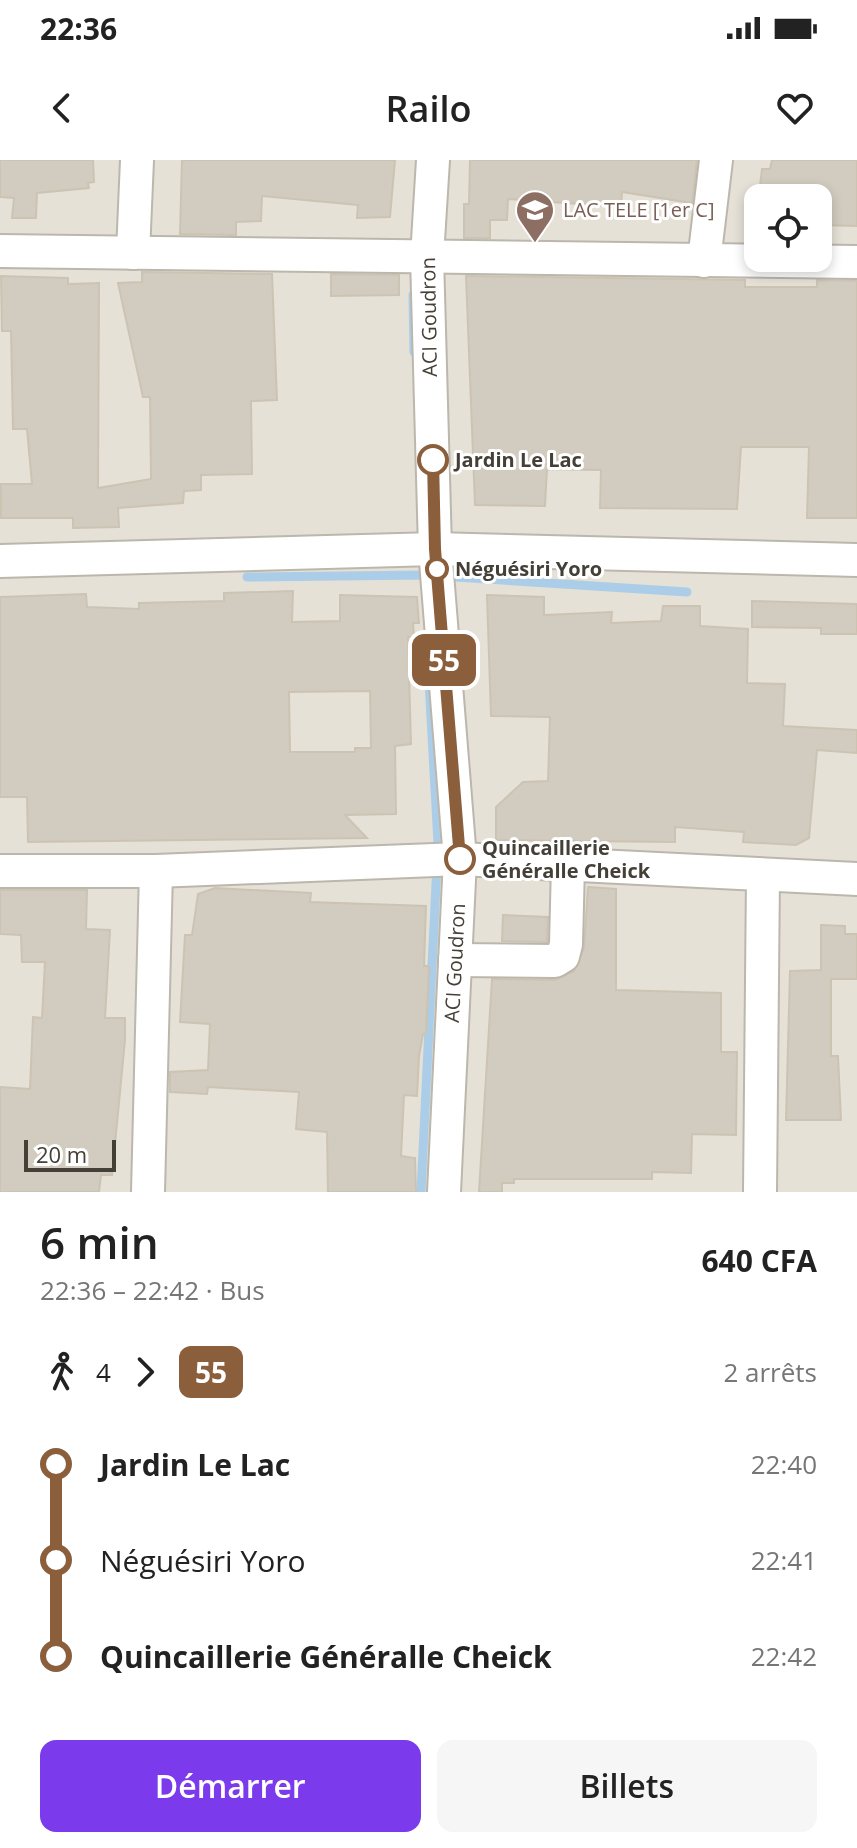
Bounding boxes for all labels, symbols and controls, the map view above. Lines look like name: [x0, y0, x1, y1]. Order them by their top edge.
text: 22:36: [40, 8, 117, 49]
text: Railo: [386, 84, 471, 133]
icon: back: [40, 86, 84, 130]
icon: heart: [773, 86, 817, 130]
map controls: [744, 184, 832, 272]
button: locate: [744, 184, 832, 272]
school or university icon: LAC TELE [1er C]: [514, 189, 556, 244]
place label: LAC TELE [1er C]: [563, 196, 714, 223]
street label: ACI Goudron: [414, 257, 443, 377]
marker: Jardin Le Lac: [418, 445, 448, 475]
place label: Jardin Le Lac: [453, 446, 582, 473]
place label: Néguésiri Yoro: [455, 555, 602, 582]
marker: Néguésiri Yoro: [426, 558, 448, 580]
line badge: 55: [408, 634, 480, 686]
text: 55: [428, 641, 460, 679]
place label: Quincaillerie Généralle Cheick: [482, 834, 651, 884]
marker: Quincaillerie Généralle Cheick: [445, 844, 475, 874]
street label: ACI Goudron: [438, 903, 471, 1023]
scale bar: [24, 1136, 116, 1172]
text: 20 m: [36, 1139, 87, 1169]
text: 6 min: [40, 1212, 159, 1272]
text: 640 CFA: [701, 1240, 817, 1281]
text: 22:36 – 22:42 · Bus: [40, 1272, 265, 1308]
icon: walk: [40, 1350, 84, 1394]
icon: forward: [123, 1350, 167, 1394]
text: 55: [195, 1353, 227, 1391]
text: 4: [96, 1354, 111, 1390]
text: 2 arrêts: [723, 1354, 817, 1390]
text: Jardin Le Lac: [100, 1444, 290, 1485]
text: 22:40: [751, 1446, 817, 1482]
text: Néguésiri Yoro: [100, 1540, 306, 1581]
text: 22:41: [751, 1542, 817, 1578]
text: Quincaillerie Généralle Cheick: [100, 1636, 552, 1677]
text: 22:42: [751, 1638, 817, 1674]
button: Démarrer: [40, 1740, 421, 1832]
button: Billets: [437, 1740, 817, 1832]

